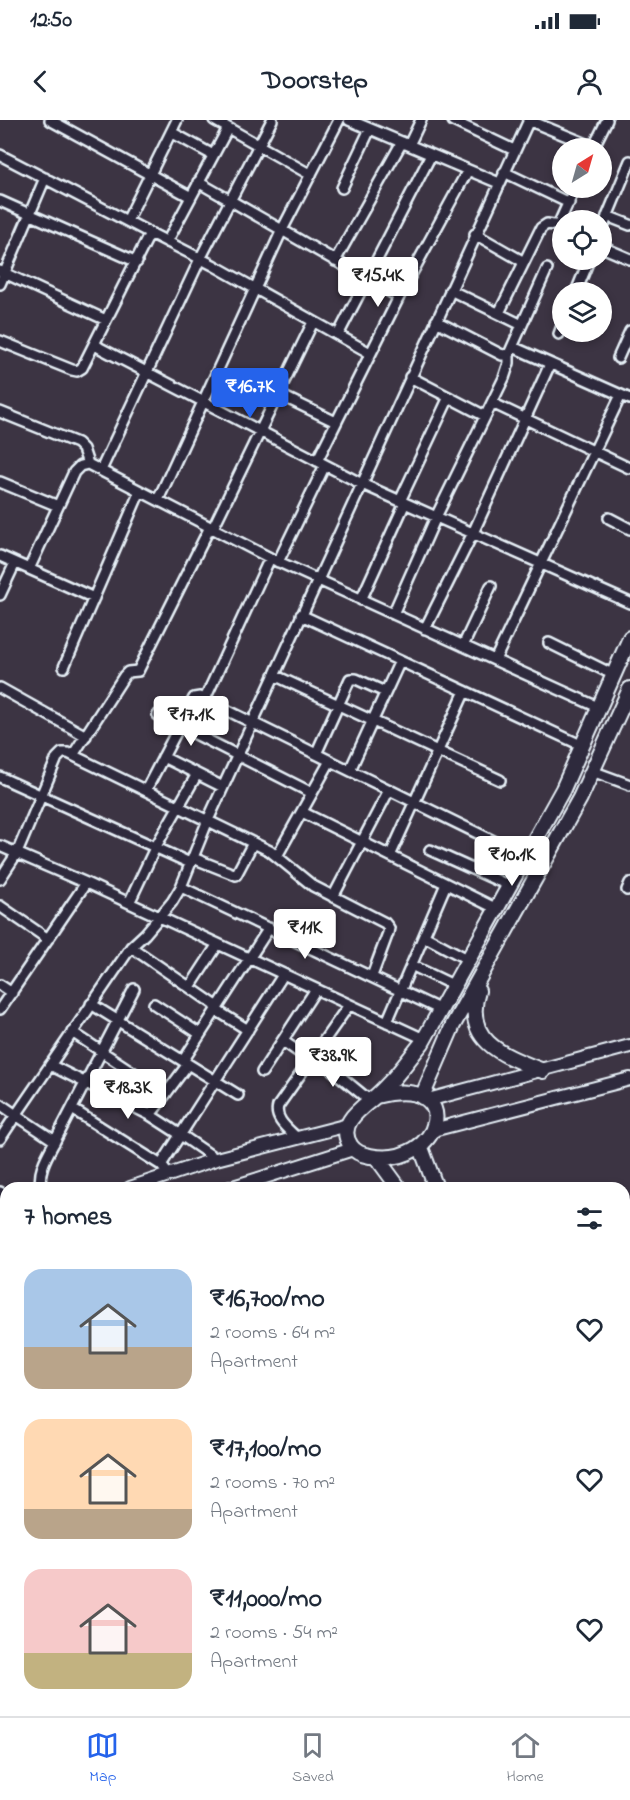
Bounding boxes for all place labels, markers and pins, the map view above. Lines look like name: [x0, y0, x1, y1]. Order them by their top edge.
pin: ₹15.4K: [329, 257, 427, 308]
pin: ₹16.7K: [201, 368, 299, 419]
pin: ₹17.1K: [142, 696, 240, 747]
pin: ₹10.1K: [463, 836, 561, 887]
pin: ₹11K: [269, 909, 341, 960]
pin: ₹38.9K: [284, 1037, 382, 1088]
pin: ₹18.3K: [79, 1069, 177, 1120]

